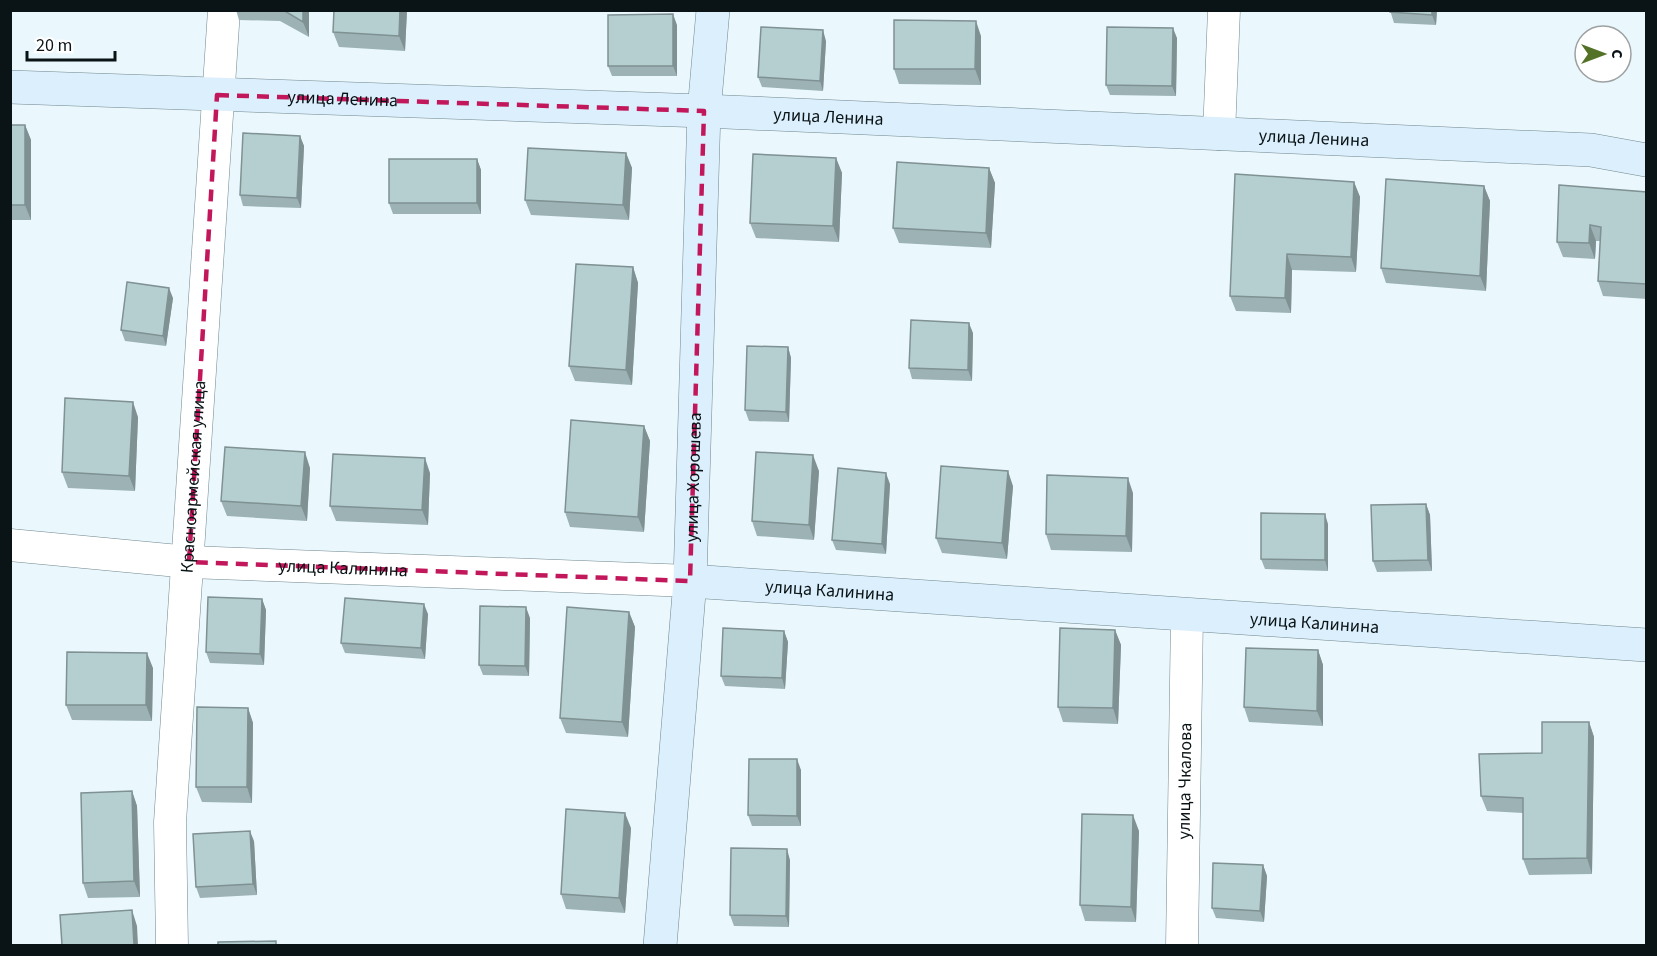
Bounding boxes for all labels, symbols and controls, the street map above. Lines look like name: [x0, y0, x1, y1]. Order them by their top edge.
scale bar: [27, 24, 116, 62]
north arrow: [1573, 24, 1633, 84]
text: 20 m: [36, 33, 72, 58]
text: С: [1606, 49, 1628, 59]
street label: улица Ленина: [287, 85, 398, 113]
street label: улица Ленина: [773, 102, 884, 132]
street label: улица Ленина: [1258, 123, 1370, 153]
street label: Красноармейская улица: [175, 380, 212, 574]
street label: улица Хорошева: [679, 412, 708, 543]
street label: улица Калинина: [278, 553, 408, 583]
street label: улица Калинина: [764, 574, 895, 608]
street label: улица Калинина: [1249, 607, 1380, 640]
street label: улица Чкалова: [1172, 722, 1198, 840]

